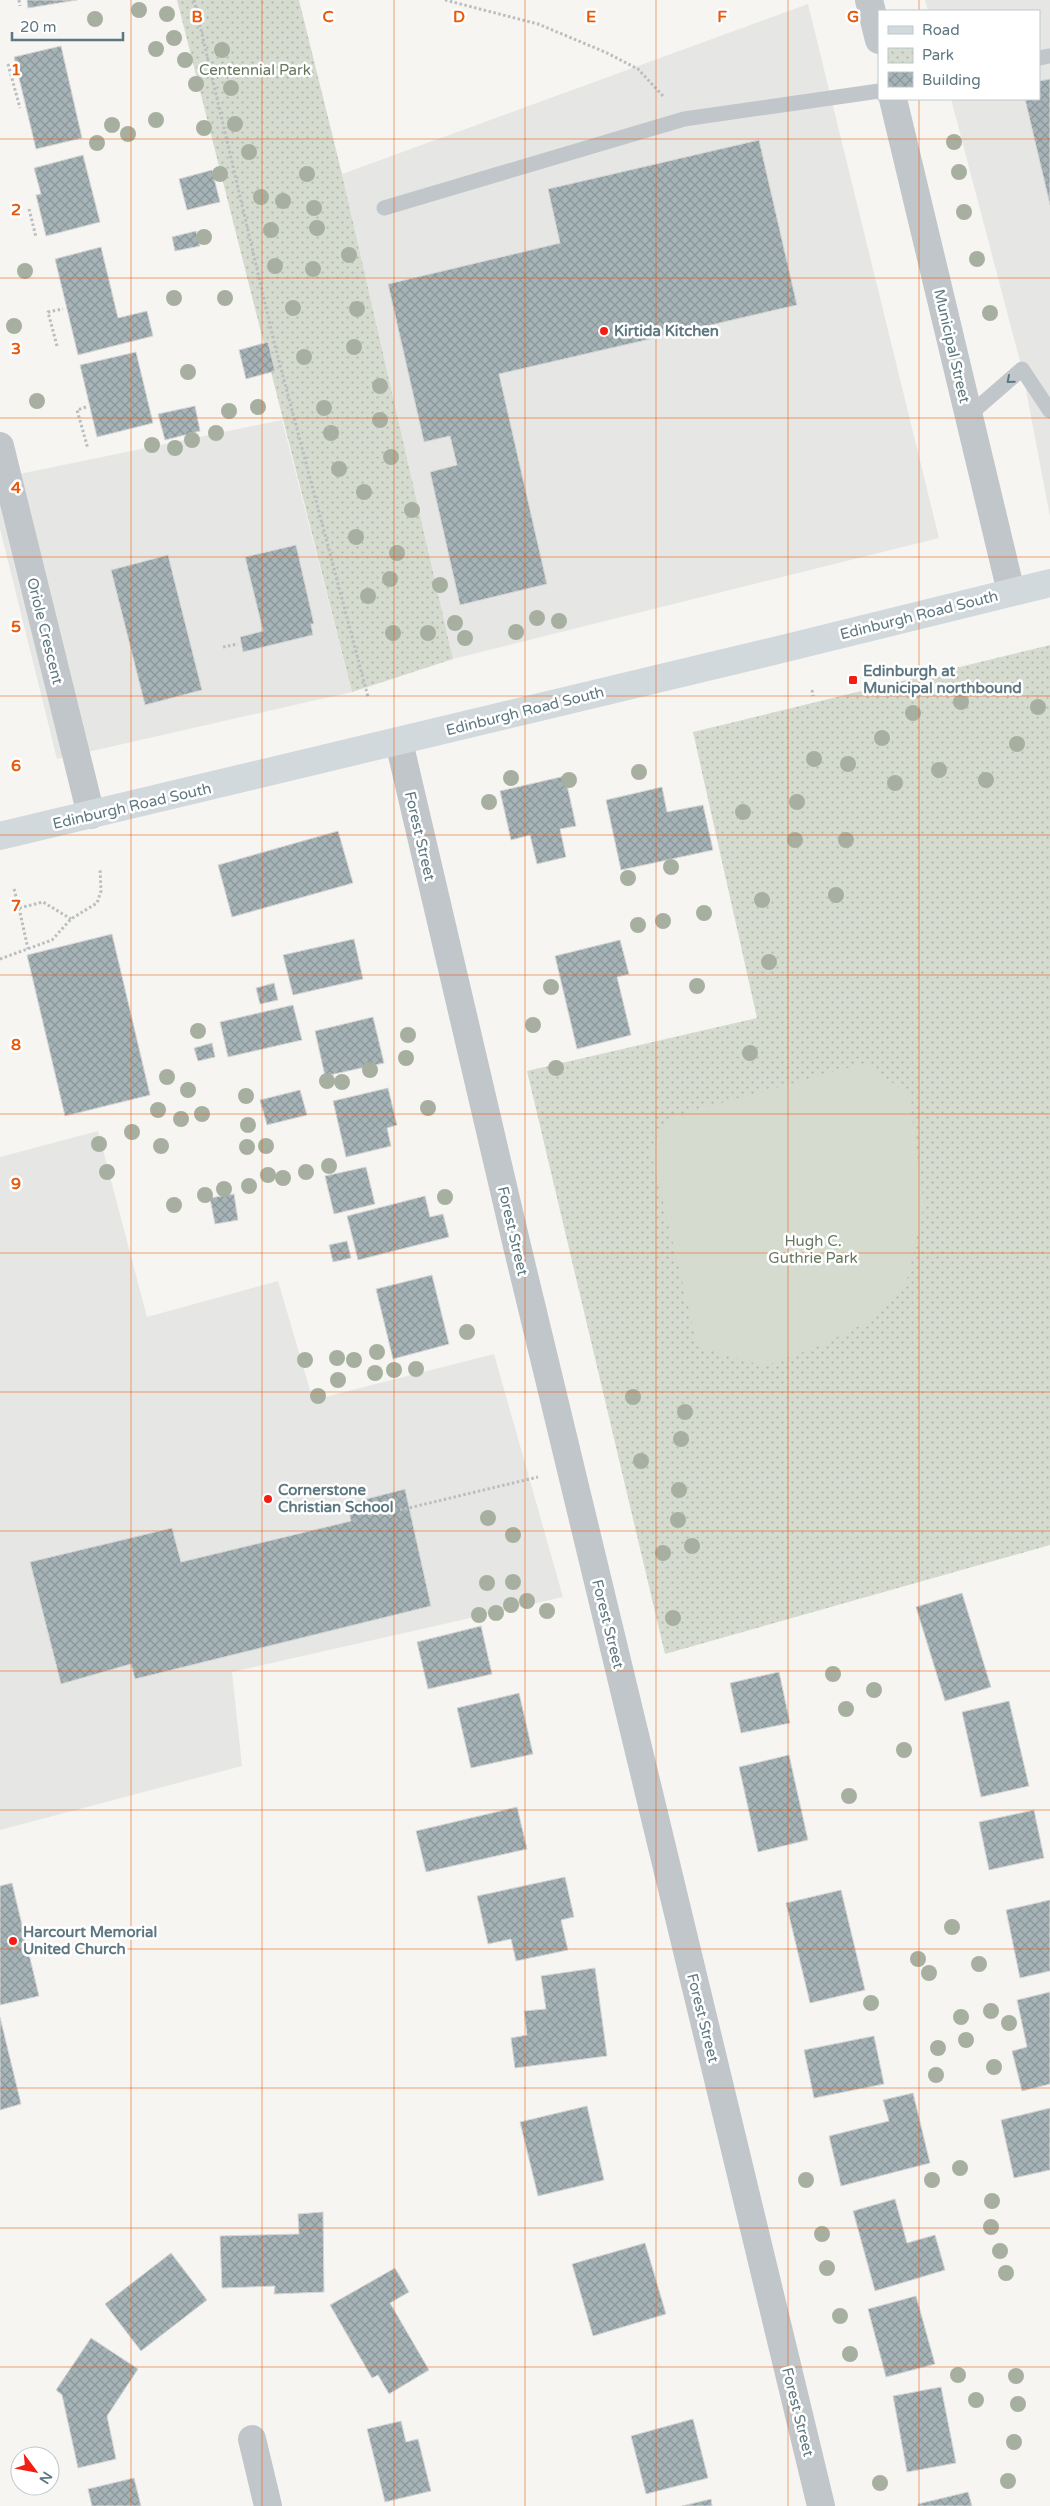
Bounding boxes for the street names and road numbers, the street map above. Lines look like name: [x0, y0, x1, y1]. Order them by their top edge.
street label: Municipal Street: [930, 287, 974, 405]
street label: Oriole Crescent: [23, 576, 67, 687]
street label: Edinburgh Road South: [838, 587, 1000, 643]
street label: Edinburgh Road South: [444, 683, 606, 739]
street label: Edinburgh Road South: [51, 779, 213, 833]
street label: Forest Street: [401, 789, 439, 883]
street label: Forest Street: [494, 1184, 532, 1278]
street label: Forest Street: [588, 1578, 628, 1671]
street label: Forest Street: [683, 1972, 723, 2065]
street label: Forest Street: [778, 2366, 818, 2459]

